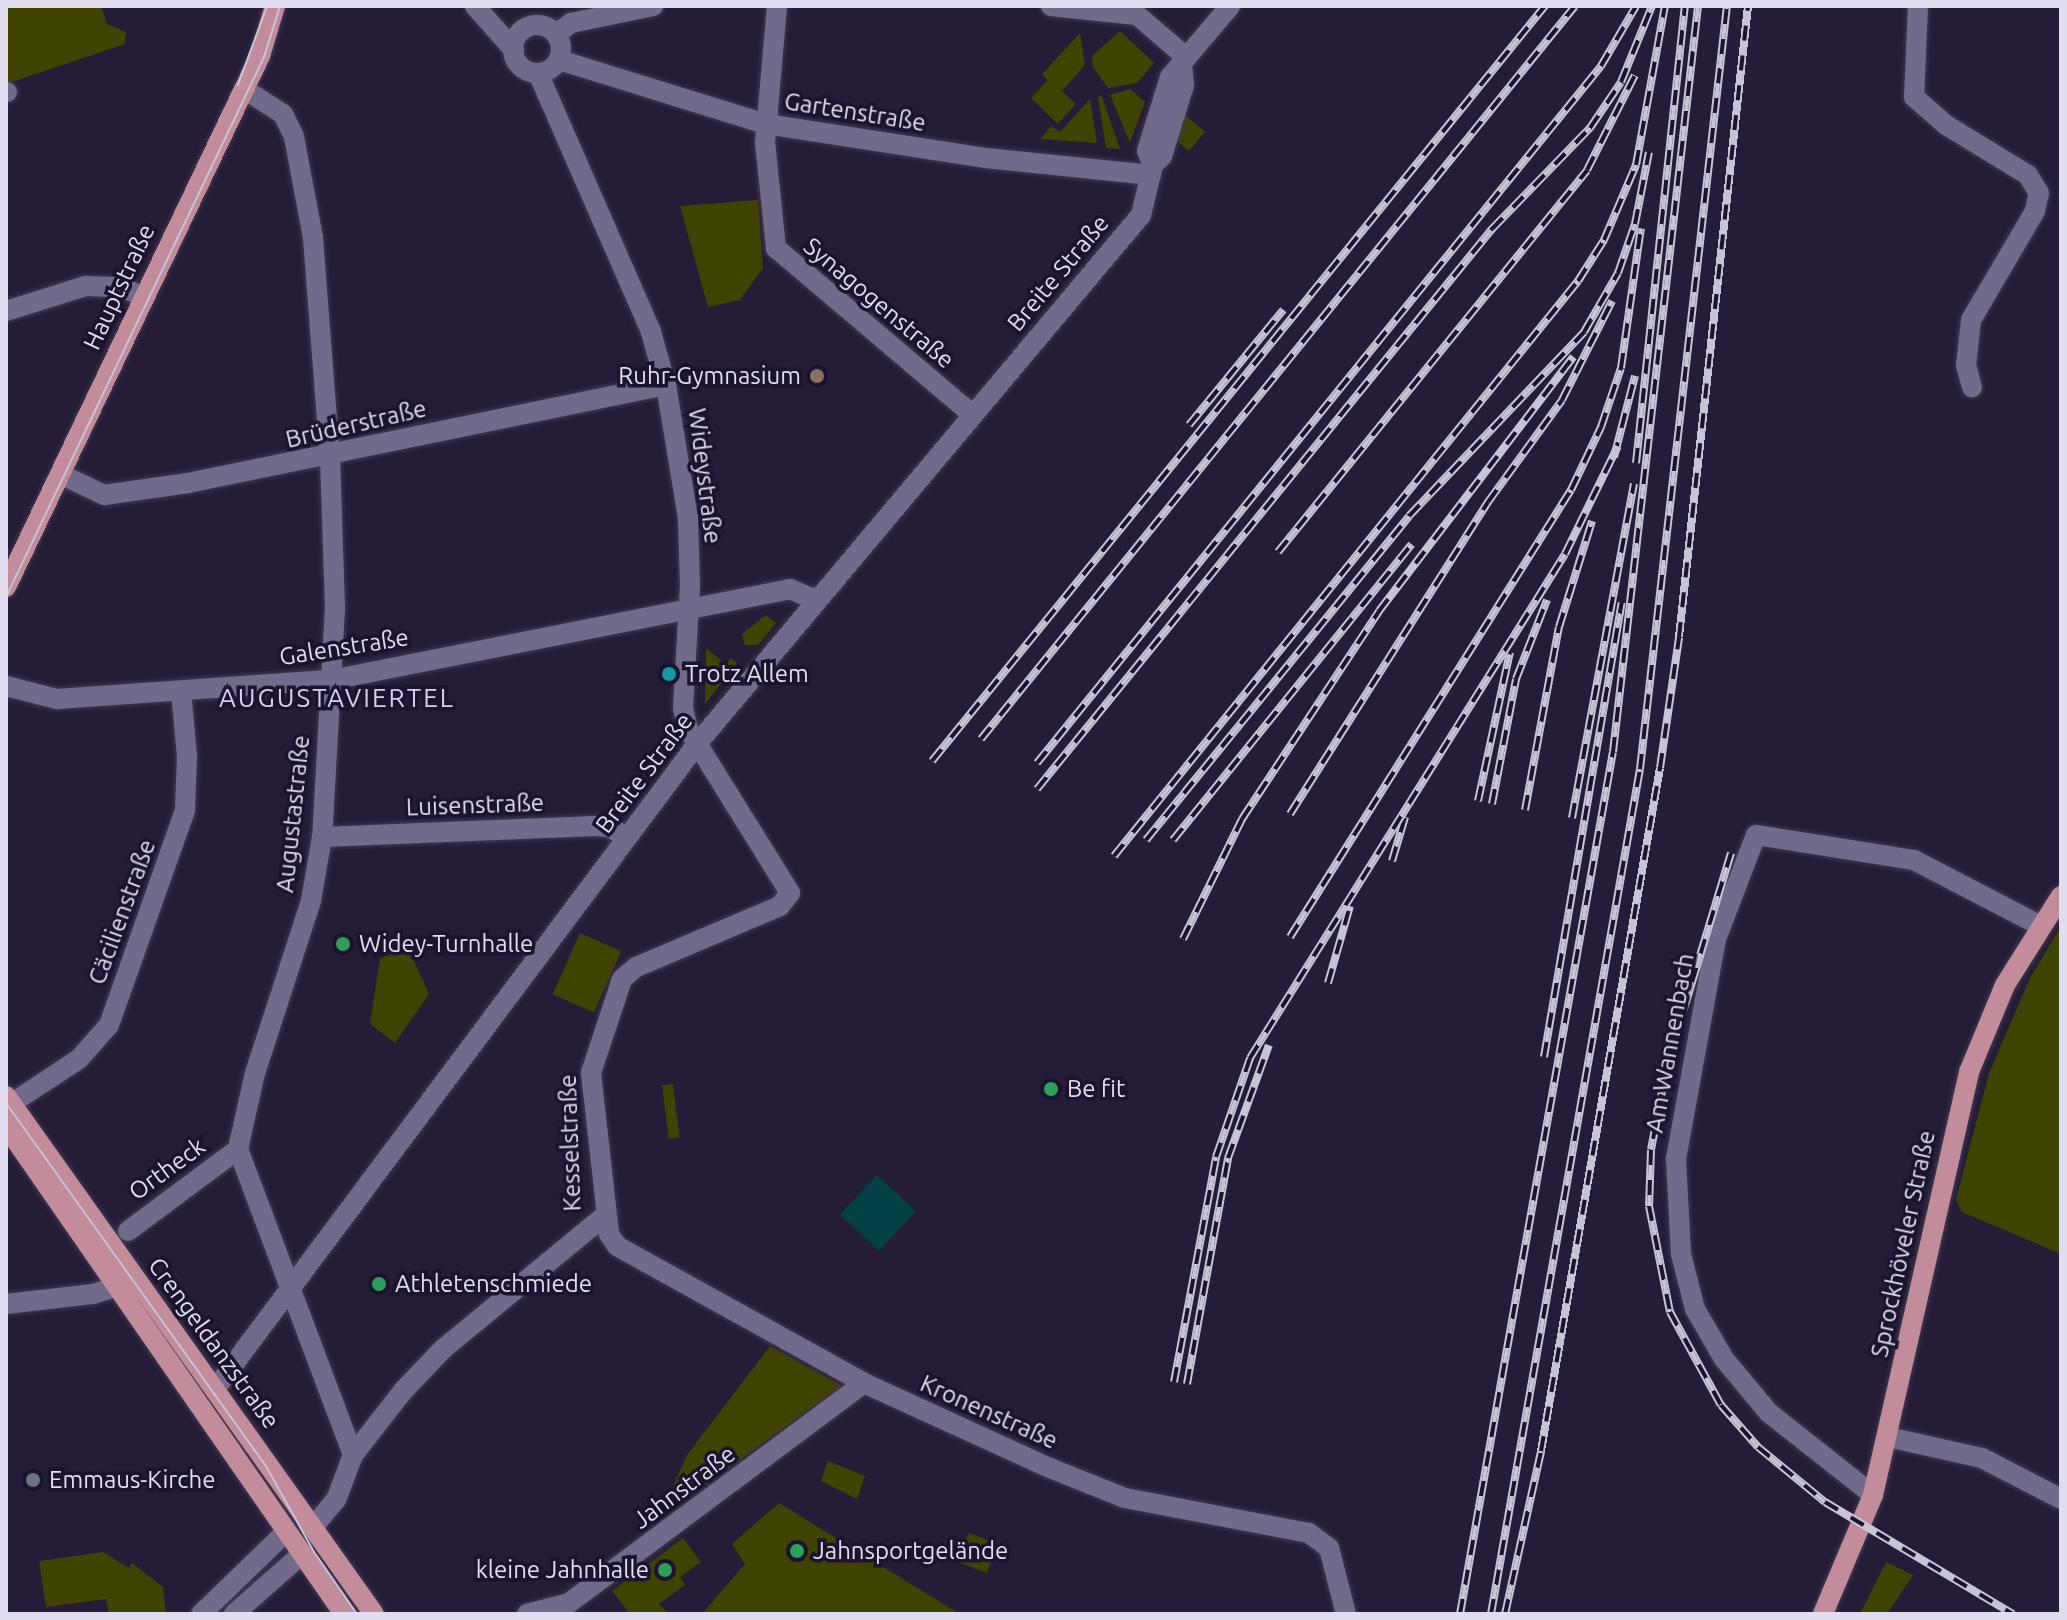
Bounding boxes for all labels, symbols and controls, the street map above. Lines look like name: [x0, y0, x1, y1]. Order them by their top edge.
street label: Gartenstraße: [782, 87, 928, 137]
street label: Breite Straße: [1001, 209, 1115, 337]
street label: Hauptstraße: [77, 220, 161, 354]
street label: Synagogenstraße: [798, 232, 960, 374]
place label: Ruhr-Gymnasium: [618, 362, 801, 390]
marker: Ruhr-Gymnasium: [808, 367, 826, 385]
street label: Brüderstraße: [283, 394, 429, 454]
street label: Wideystraße: [682, 407, 728, 545]
street label: Galenstraße: [277, 623, 411, 671]
place label: Trotz Allem: [685, 660, 809, 688]
marker: Trotz Allem: [660, 665, 678, 683]
district label: AUGUSTAVIERTEL: [219, 682, 455, 714]
street label: Breite Straße: [590, 707, 698, 839]
street label: Augustastraße: [270, 734, 316, 894]
street label: Luisenstraße: [405, 788, 545, 822]
street label: Cäcilienstraße: [82, 836, 162, 988]
place label: Widey-Turnhalle: [359, 930, 533, 958]
marker: Widey-Turnhalle: [334, 935, 352, 953]
street label: Am Wannenbach: [1640, 951, 1700, 1135]
street label: Kesselstraße: [553, 1074, 587, 1212]
place label: Be fit: [1067, 1075, 1125, 1103]
marker: Be fit: [1042, 1080, 1060, 1098]
street label: Sprockhöveler Straße: [1865, 1128, 1941, 1360]
street label: Ortheck: [123, 1132, 211, 1206]
street label: Crengeldanzstraße: [142, 1252, 286, 1434]
place label: Athletenschmiede: [395, 1270, 592, 1298]
marker: Athletenschmiede: [370, 1275, 388, 1293]
street label: Kronenstraße: [916, 1369, 1062, 1455]
street label: Jahnstraße: [627, 1439, 741, 1535]
place label: Emmaus-Kirche: [49, 1466, 215, 1494]
marker: Emmaus-Kirche: [24, 1471, 42, 1489]
place label: Jahnsportgelände: [813, 1537, 1008, 1565]
marker: Jahnsportgelände: [788, 1542, 806, 1560]
place label: kleine Jahnhalle: [476, 1556, 649, 1584]
marker: kleine Jahnhalle: [656, 1561, 674, 1579]

